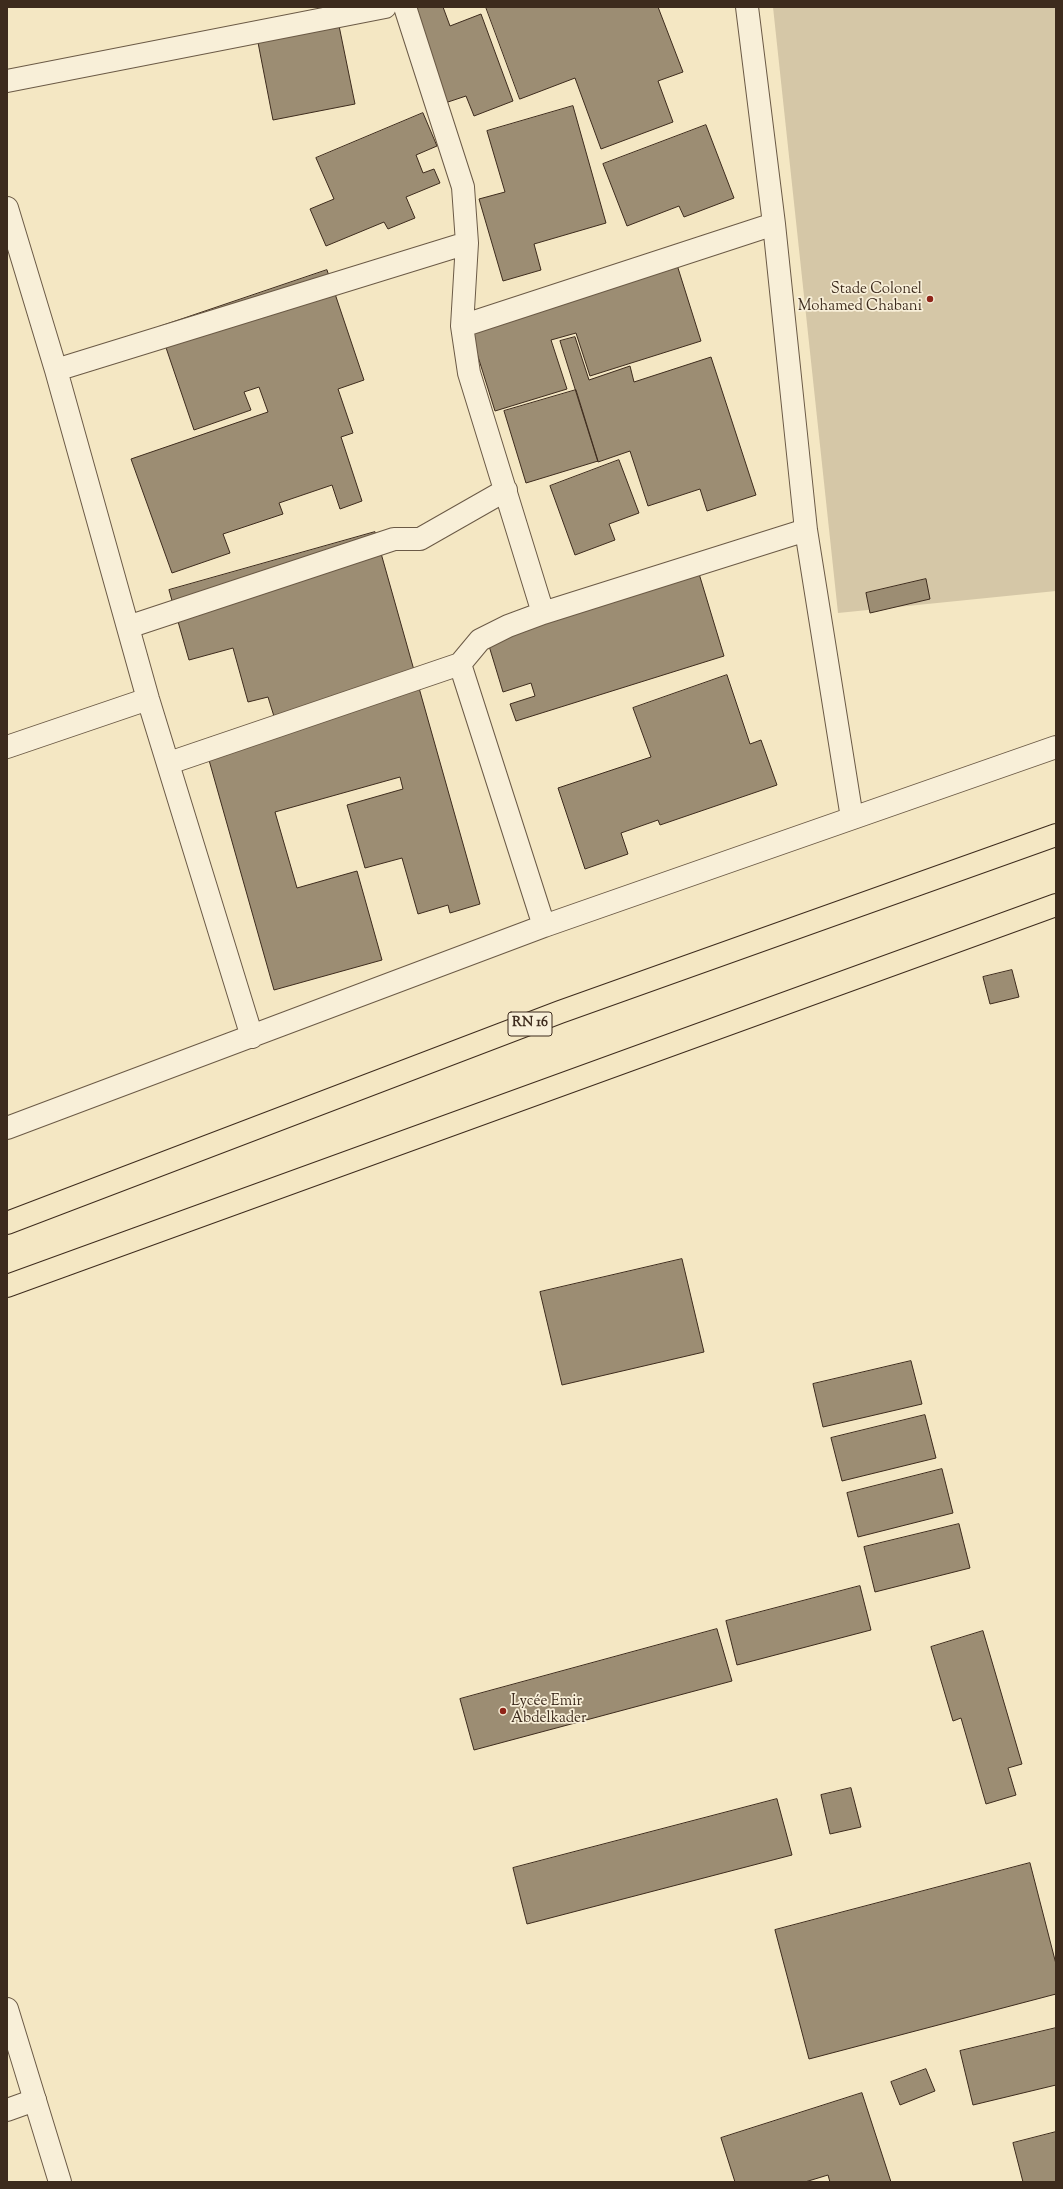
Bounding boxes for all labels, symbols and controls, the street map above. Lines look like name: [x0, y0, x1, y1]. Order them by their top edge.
place label: Stade Colonel Mohamed Chabani: [798, 281, 922, 316]
marker: Stade Colonel Mohamed Chabani: [925, 294, 935, 304]
road number: RN 16: [508, 1012, 552, 1036]
place label: Lycée Emir Abdelkader: [511, 1693, 587, 1728]
marker: Lycée Emir Abdelkader: [498, 1706, 508, 1716]

